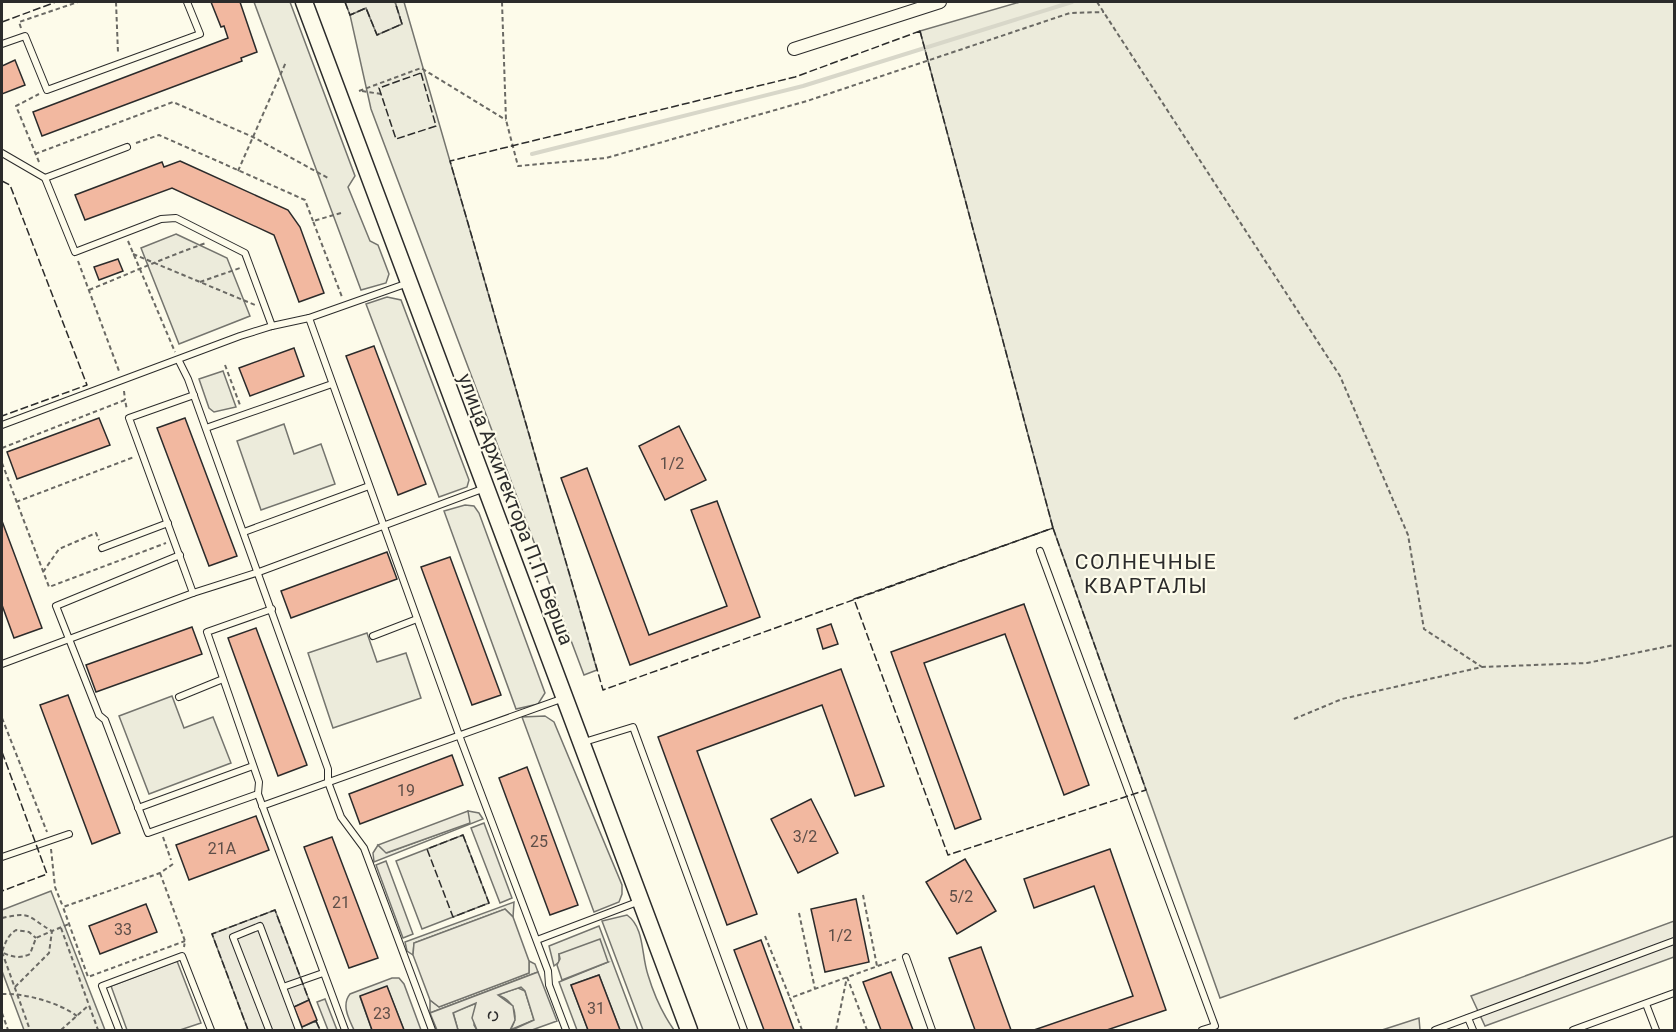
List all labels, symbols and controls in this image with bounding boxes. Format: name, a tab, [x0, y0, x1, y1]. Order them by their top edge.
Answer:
street label: улица Архитектора П.П. Берша	[453, 370, 579, 648]
house number: 1/2	[660, 454, 684, 473]
district label: СОЛНЕЧНЫЕ КВАРТАЛЫ	[1075, 550, 1217, 598]
house number: 19	[397, 781, 415, 800]
house number: 3/2	[793, 827, 817, 846]
house number: 25	[530, 832, 548, 851]
house number: 21А	[208, 839, 237, 858]
house number: 5/2	[949, 887, 973, 906]
house number: 21	[332, 893, 350, 912]
house number: 33	[114, 920, 132, 939]
house number: 1/2	[828, 926, 852, 945]
house number: 31	[587, 999, 605, 1018]
house number: 23	[373, 1004, 391, 1023]

